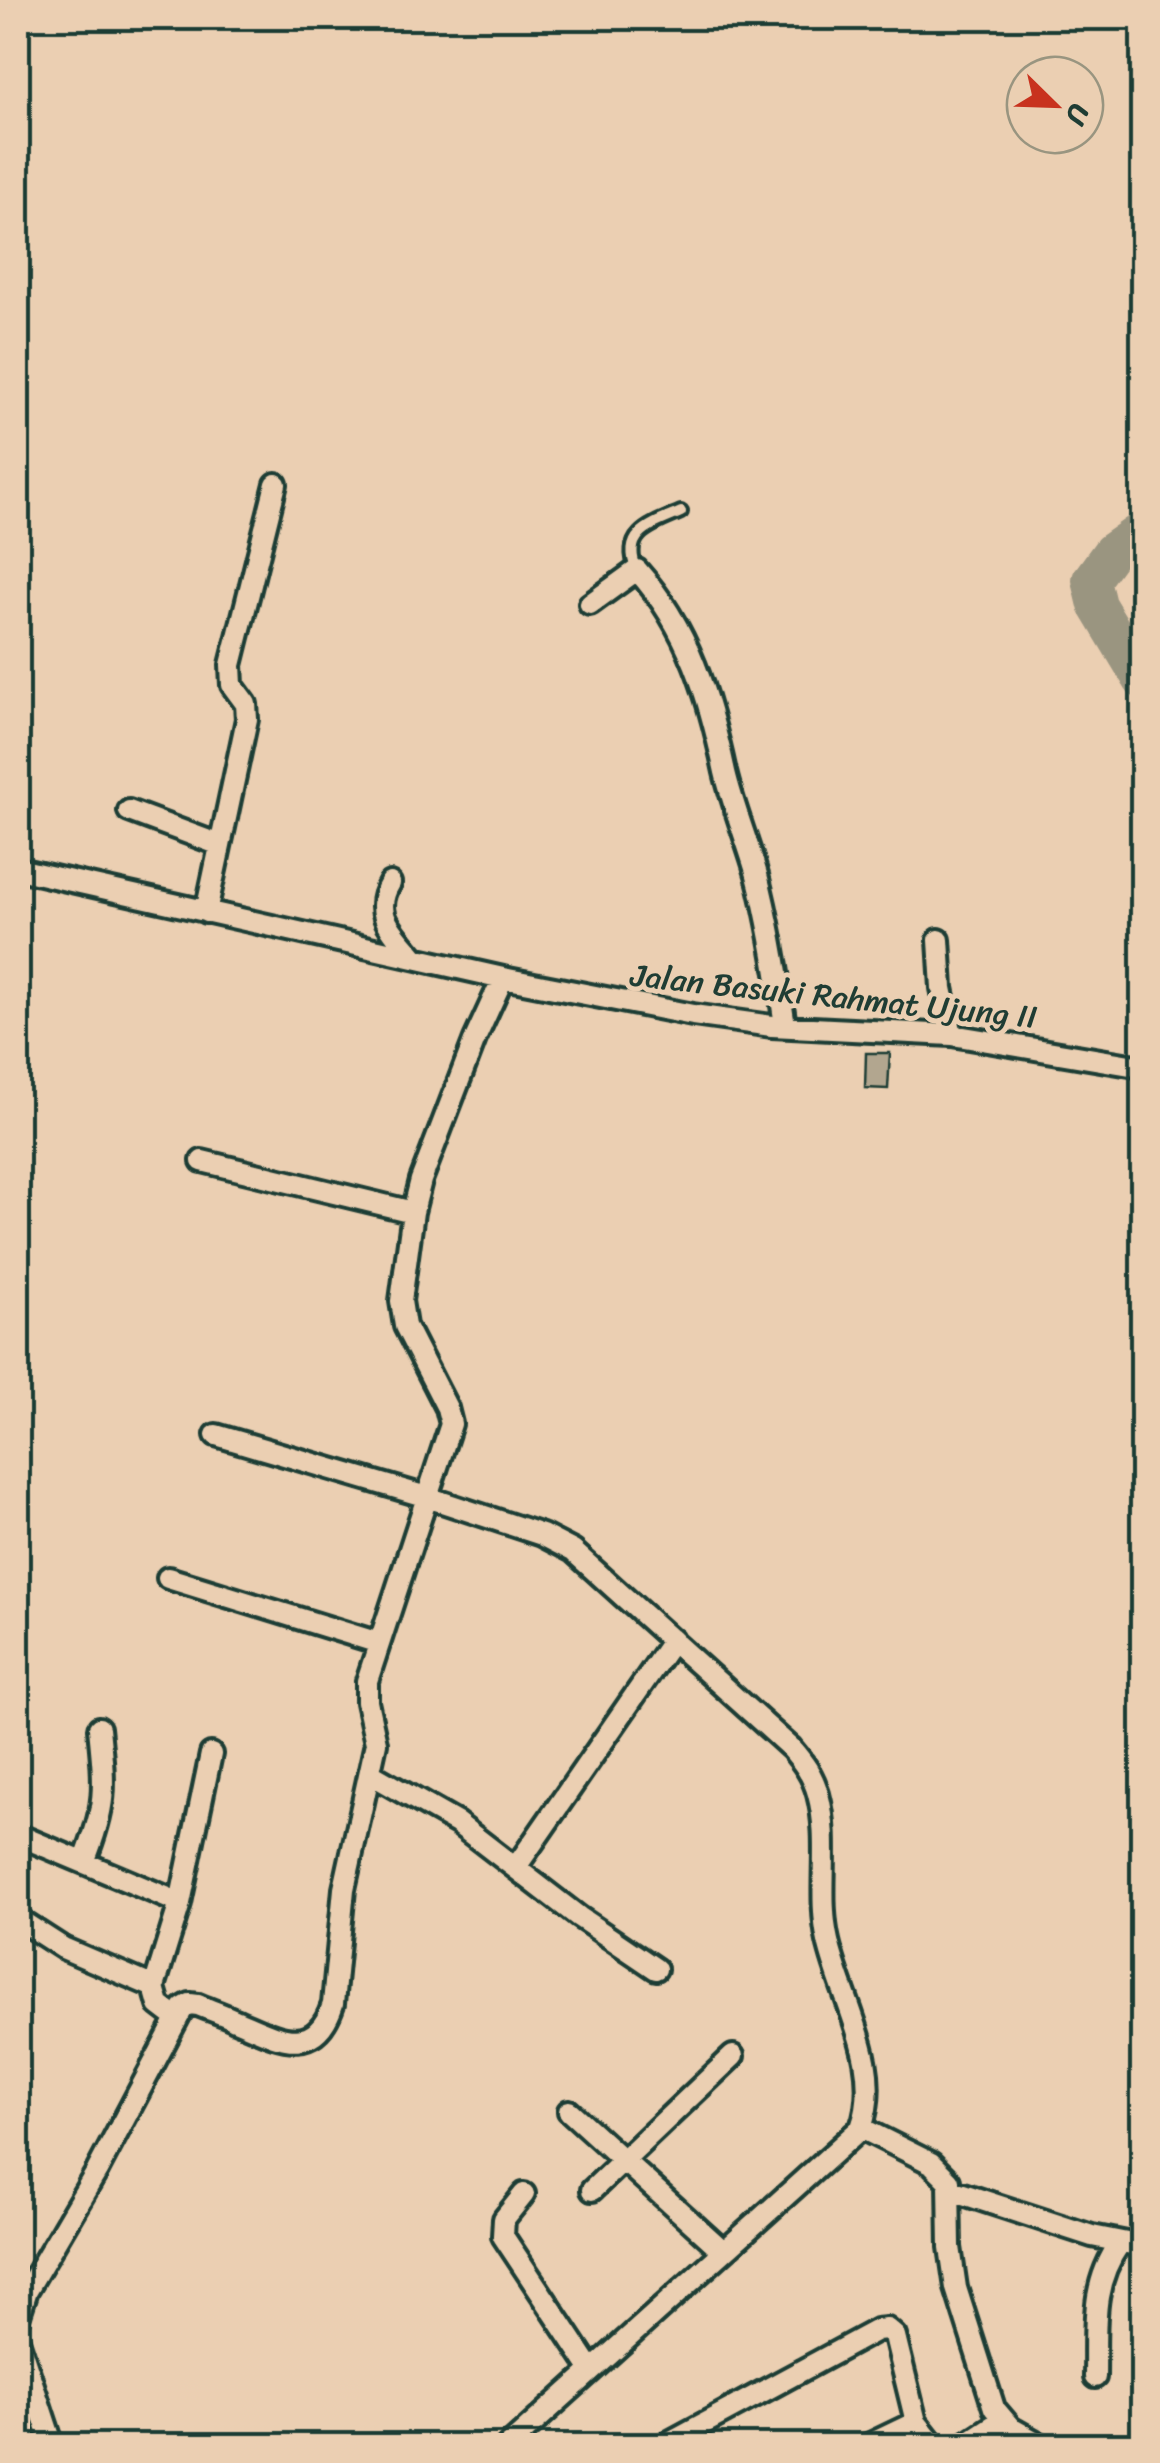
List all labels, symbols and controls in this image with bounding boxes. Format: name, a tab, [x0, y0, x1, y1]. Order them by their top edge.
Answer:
north arrow	[1005, 55, 1105, 155]
text: U	[1051, 96, 1104, 134]
street label: Jalan Basuki Rahmat Ujung II	[627, 947, 1040, 1046]

